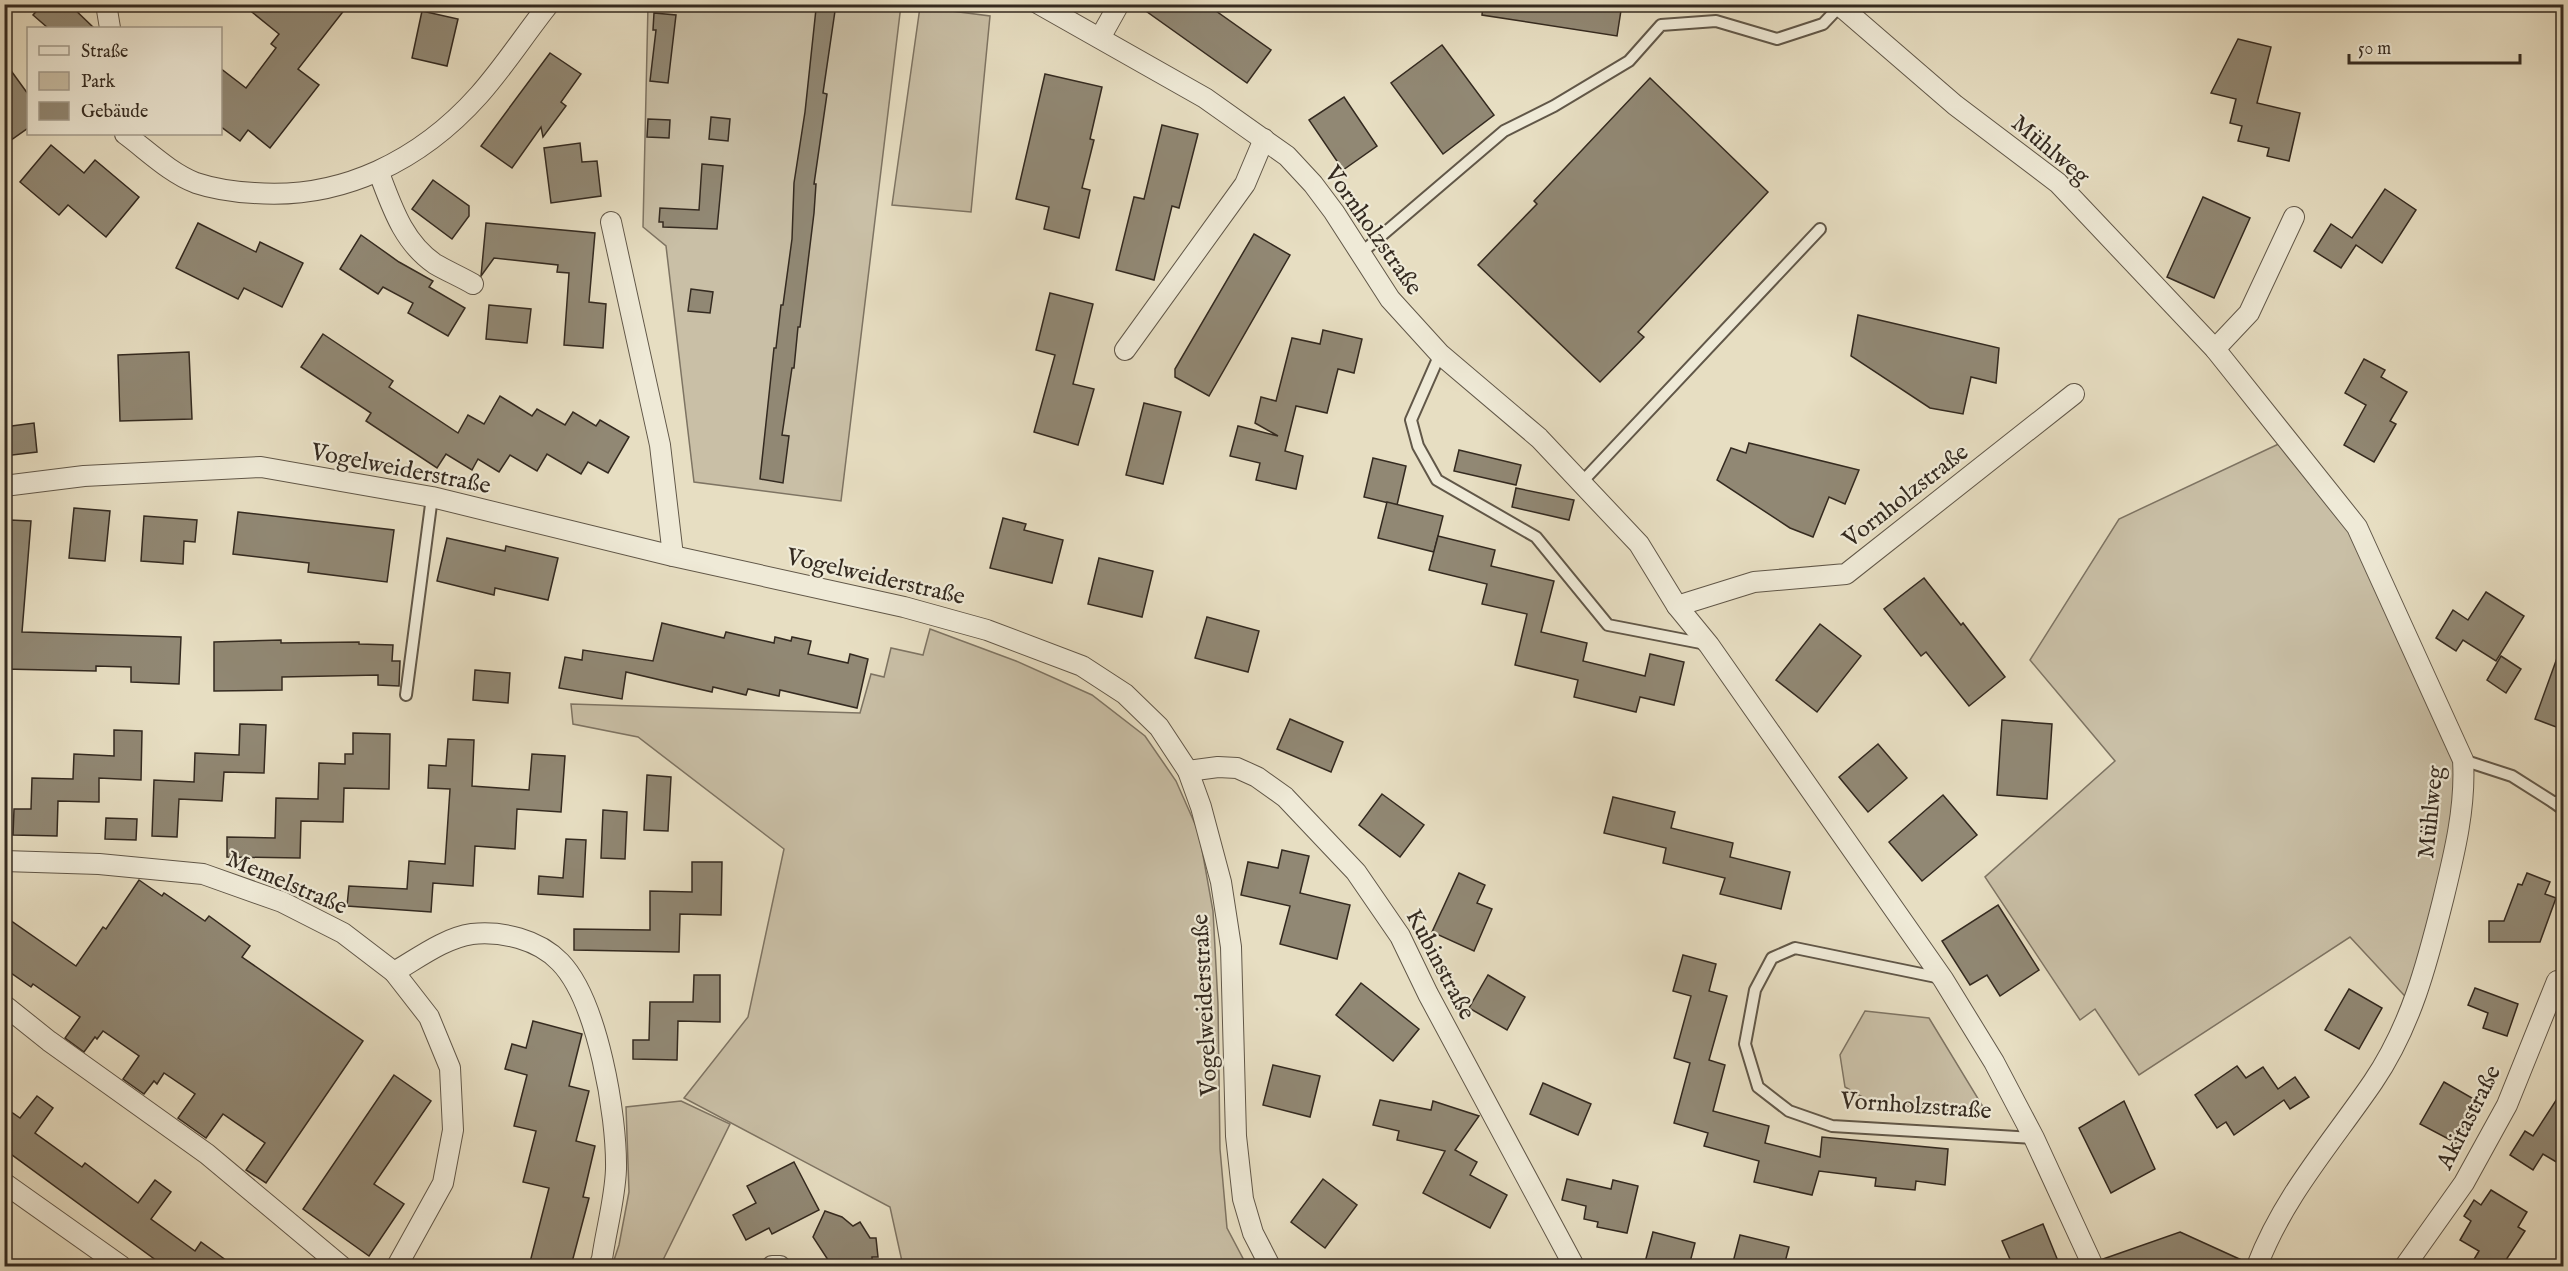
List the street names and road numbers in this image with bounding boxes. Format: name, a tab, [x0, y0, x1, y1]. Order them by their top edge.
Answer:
street label: Mühlweg	[2004, 108, 2096, 193]
street label: Vornholzstraße	[1316, 159, 1429, 302]
street label: Vogelweiderstraße	[307, 437, 493, 502]
street label: Vornholzstraße	[1836, 437, 1975, 556]
street label: Vogelweiderstraße	[782, 542, 968, 613]
street label: Mühlweg	[2411, 763, 2452, 860]
street label: Memelstraße	[221, 844, 352, 923]
street label: Kubinstraße	[1398, 904, 1482, 1025]
street label: Vogelweiderstraße	[1185, 913, 1226, 1098]
street label: Akitastraße	[2429, 1060, 2509, 1176]
street label: Vornholzstraße	[1838, 1086, 1992, 1127]

